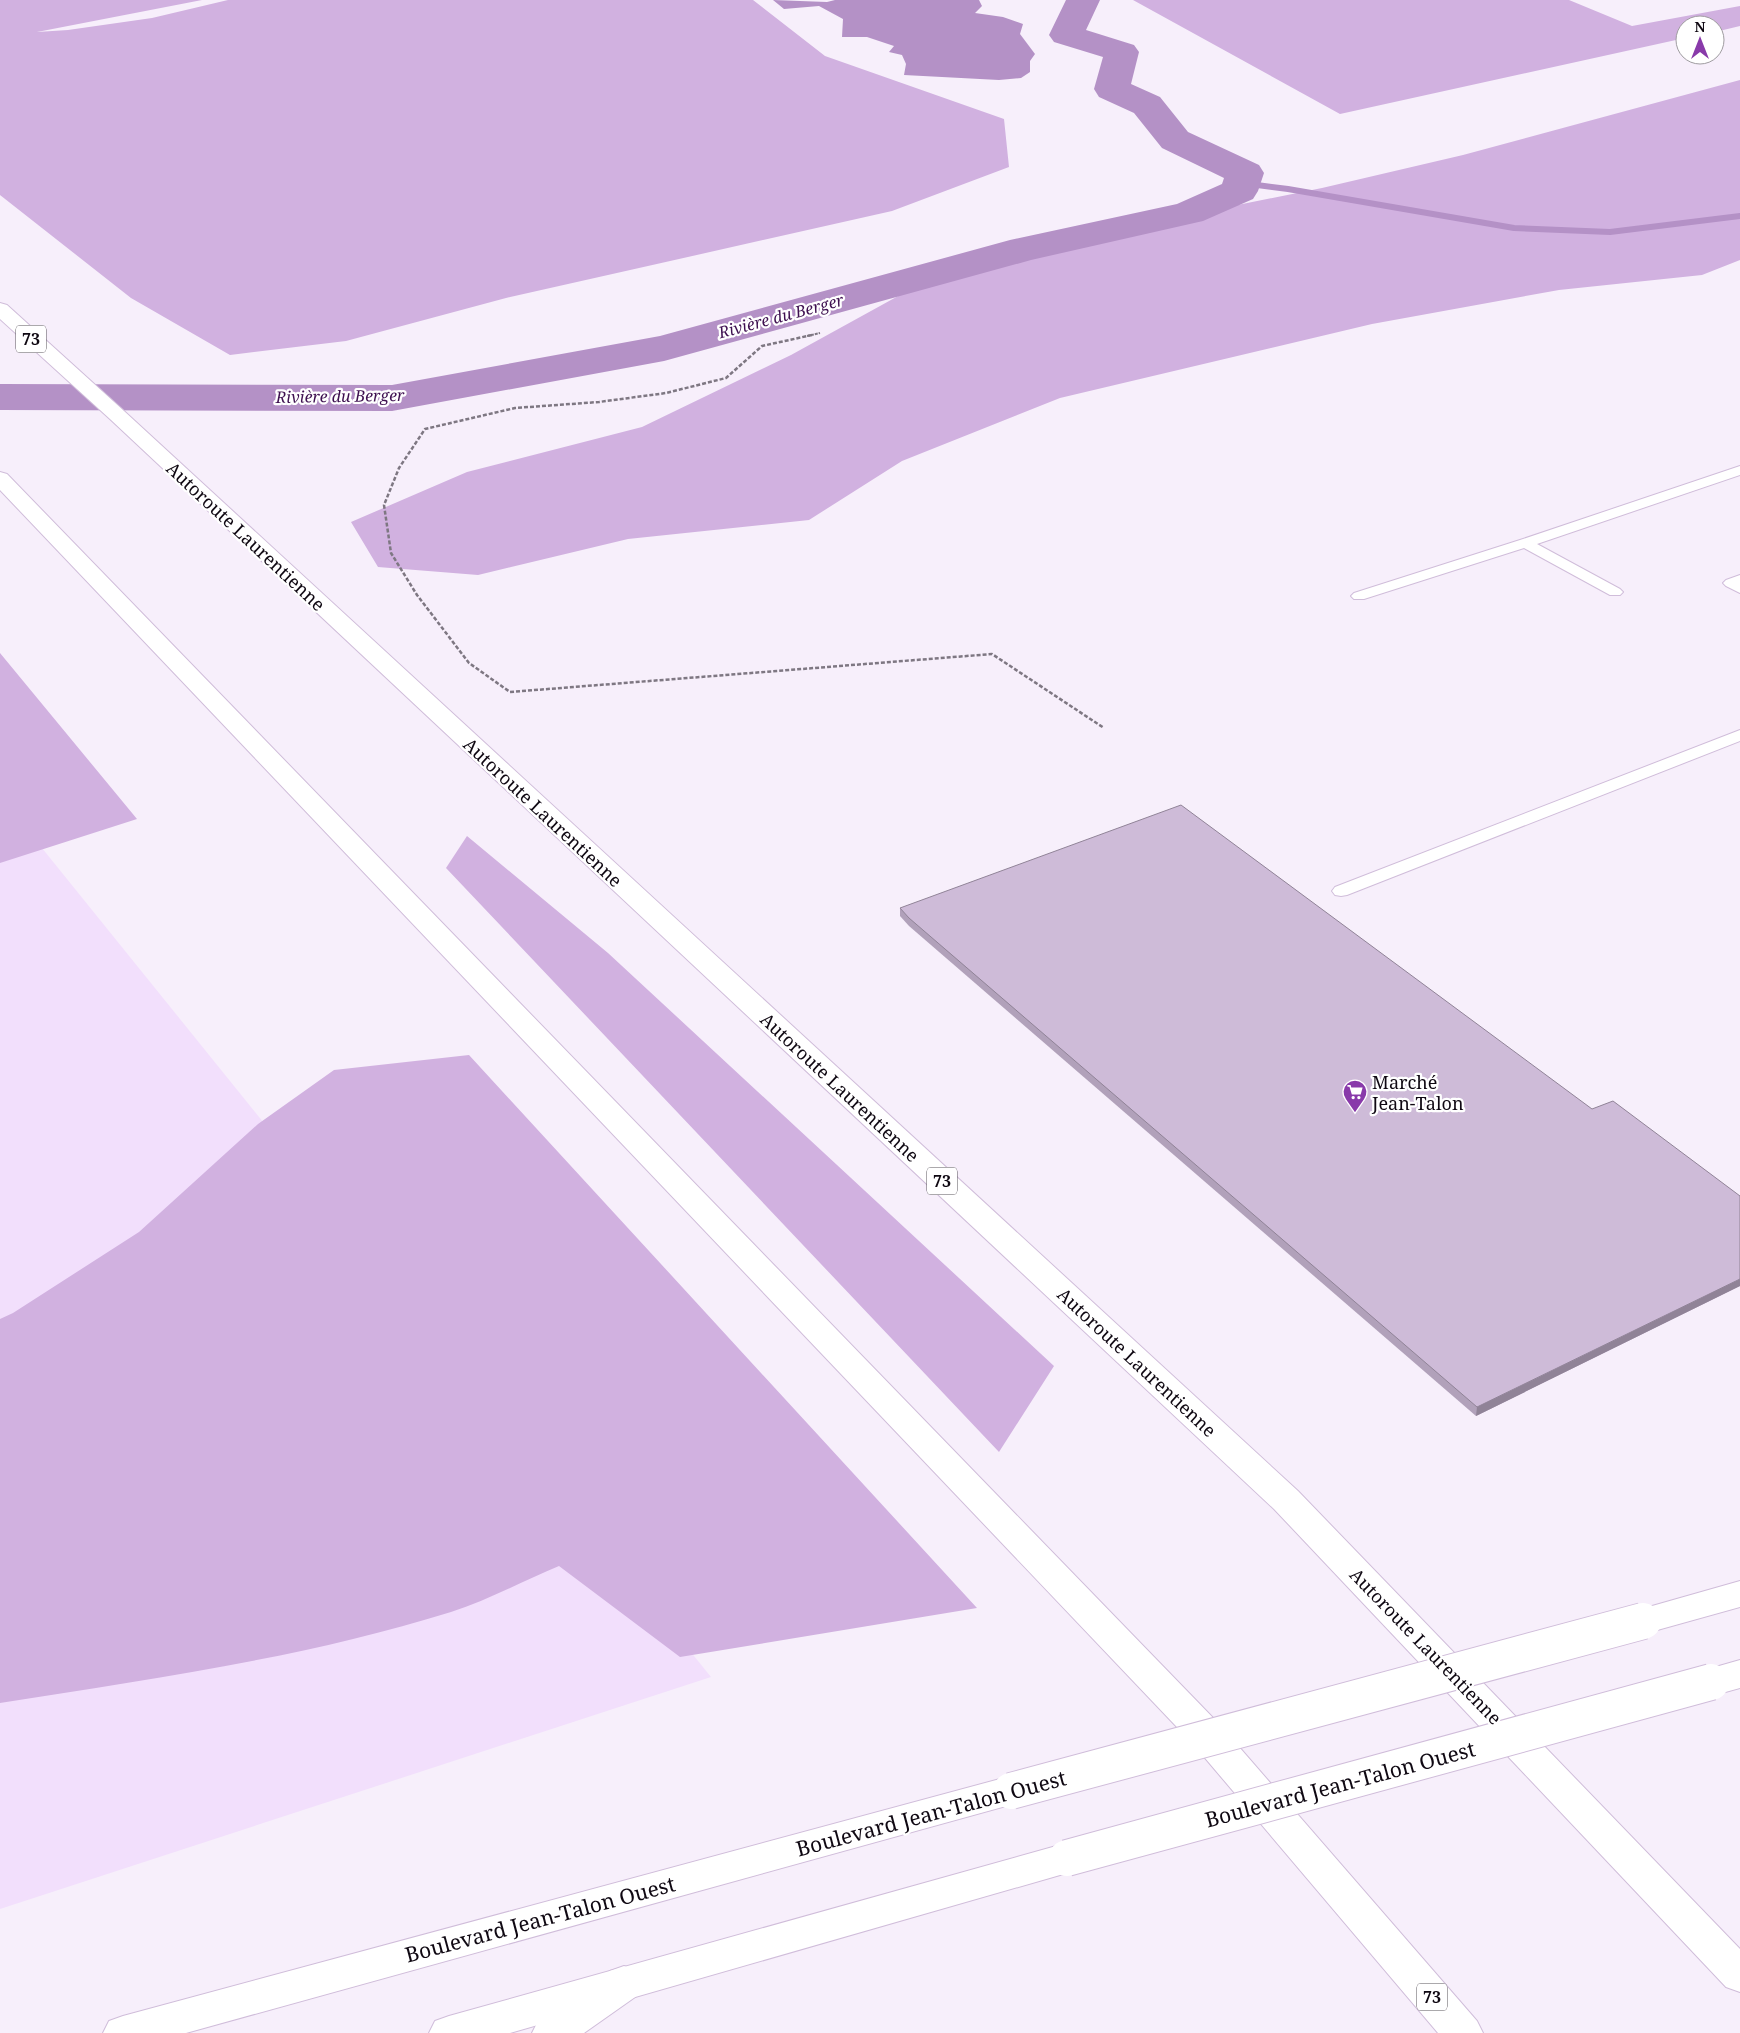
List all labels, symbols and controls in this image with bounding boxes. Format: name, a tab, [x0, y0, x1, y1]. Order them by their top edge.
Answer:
north arrow	[1675, 15, 1725, 65]
text: N	[1694, 17, 1706, 36]
water label: Rivière du Berger	[715, 289, 847, 344]
road number: 73	[16, 326, 46, 352]
water label: Rivière du Berger	[274, 384, 405, 408]
street label: Autoroute Laurentienne	[162, 456, 330, 616]
street label: Autoroute Laurentienne	[459, 732, 627, 892]
street label: Autoroute Laurentienne	[756, 1007, 924, 1167]
place label: Marché Jean-Talon	[1371, 1070, 1464, 1115]
supermarket icon: Marché Jean-Talon	[1342, 1079, 1368, 1113]
road number: 73	[927, 1168, 957, 1194]
street label: Autoroute Laurentienne	[1053, 1282, 1221, 1442]
street label: Autoroute Laurentienne	[1345, 1563, 1507, 1729]
street label: Boulevard Jean-Talon Ouest	[1202, 1734, 1478, 1834]
street label: Boulevard Jean-Talon Ouest	[793, 1763, 1069, 1863]
street label: Boulevard Jean-Talon Ouest	[402, 1869, 678, 1969]
road number: 73	[1417, 1984, 1447, 2010]

